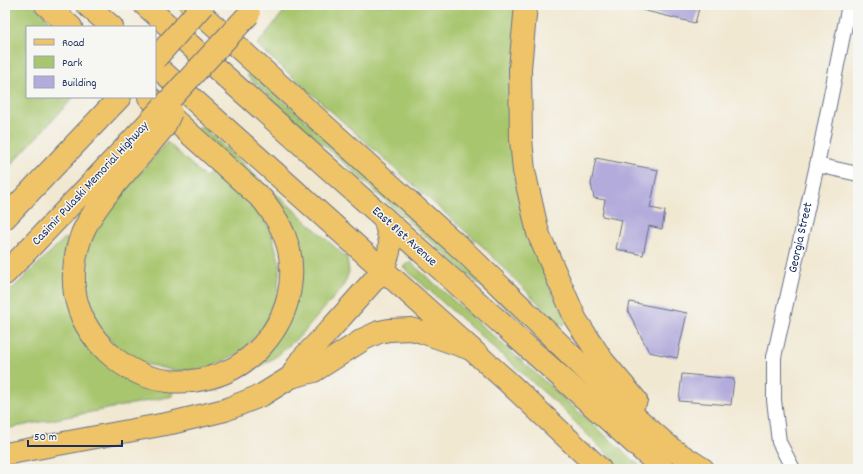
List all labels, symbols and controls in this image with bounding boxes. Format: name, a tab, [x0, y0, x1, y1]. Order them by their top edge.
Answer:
legend	[26, 26, 156, 98]
text: Road	[62, 35, 84, 52]
text: Park	[62, 55, 83, 72]
text: Building	[62, 75, 97, 92]
street label: Casimir Pulaski Memorial Highway	[28, 117, 154, 251]
street label: Georgia Street	[784, 200, 818, 275]
street label: East 81st Avenue	[367, 202, 441, 272]
scale bar	[28, 422, 122, 448]
text: 50 m	[34, 429, 57, 446]

